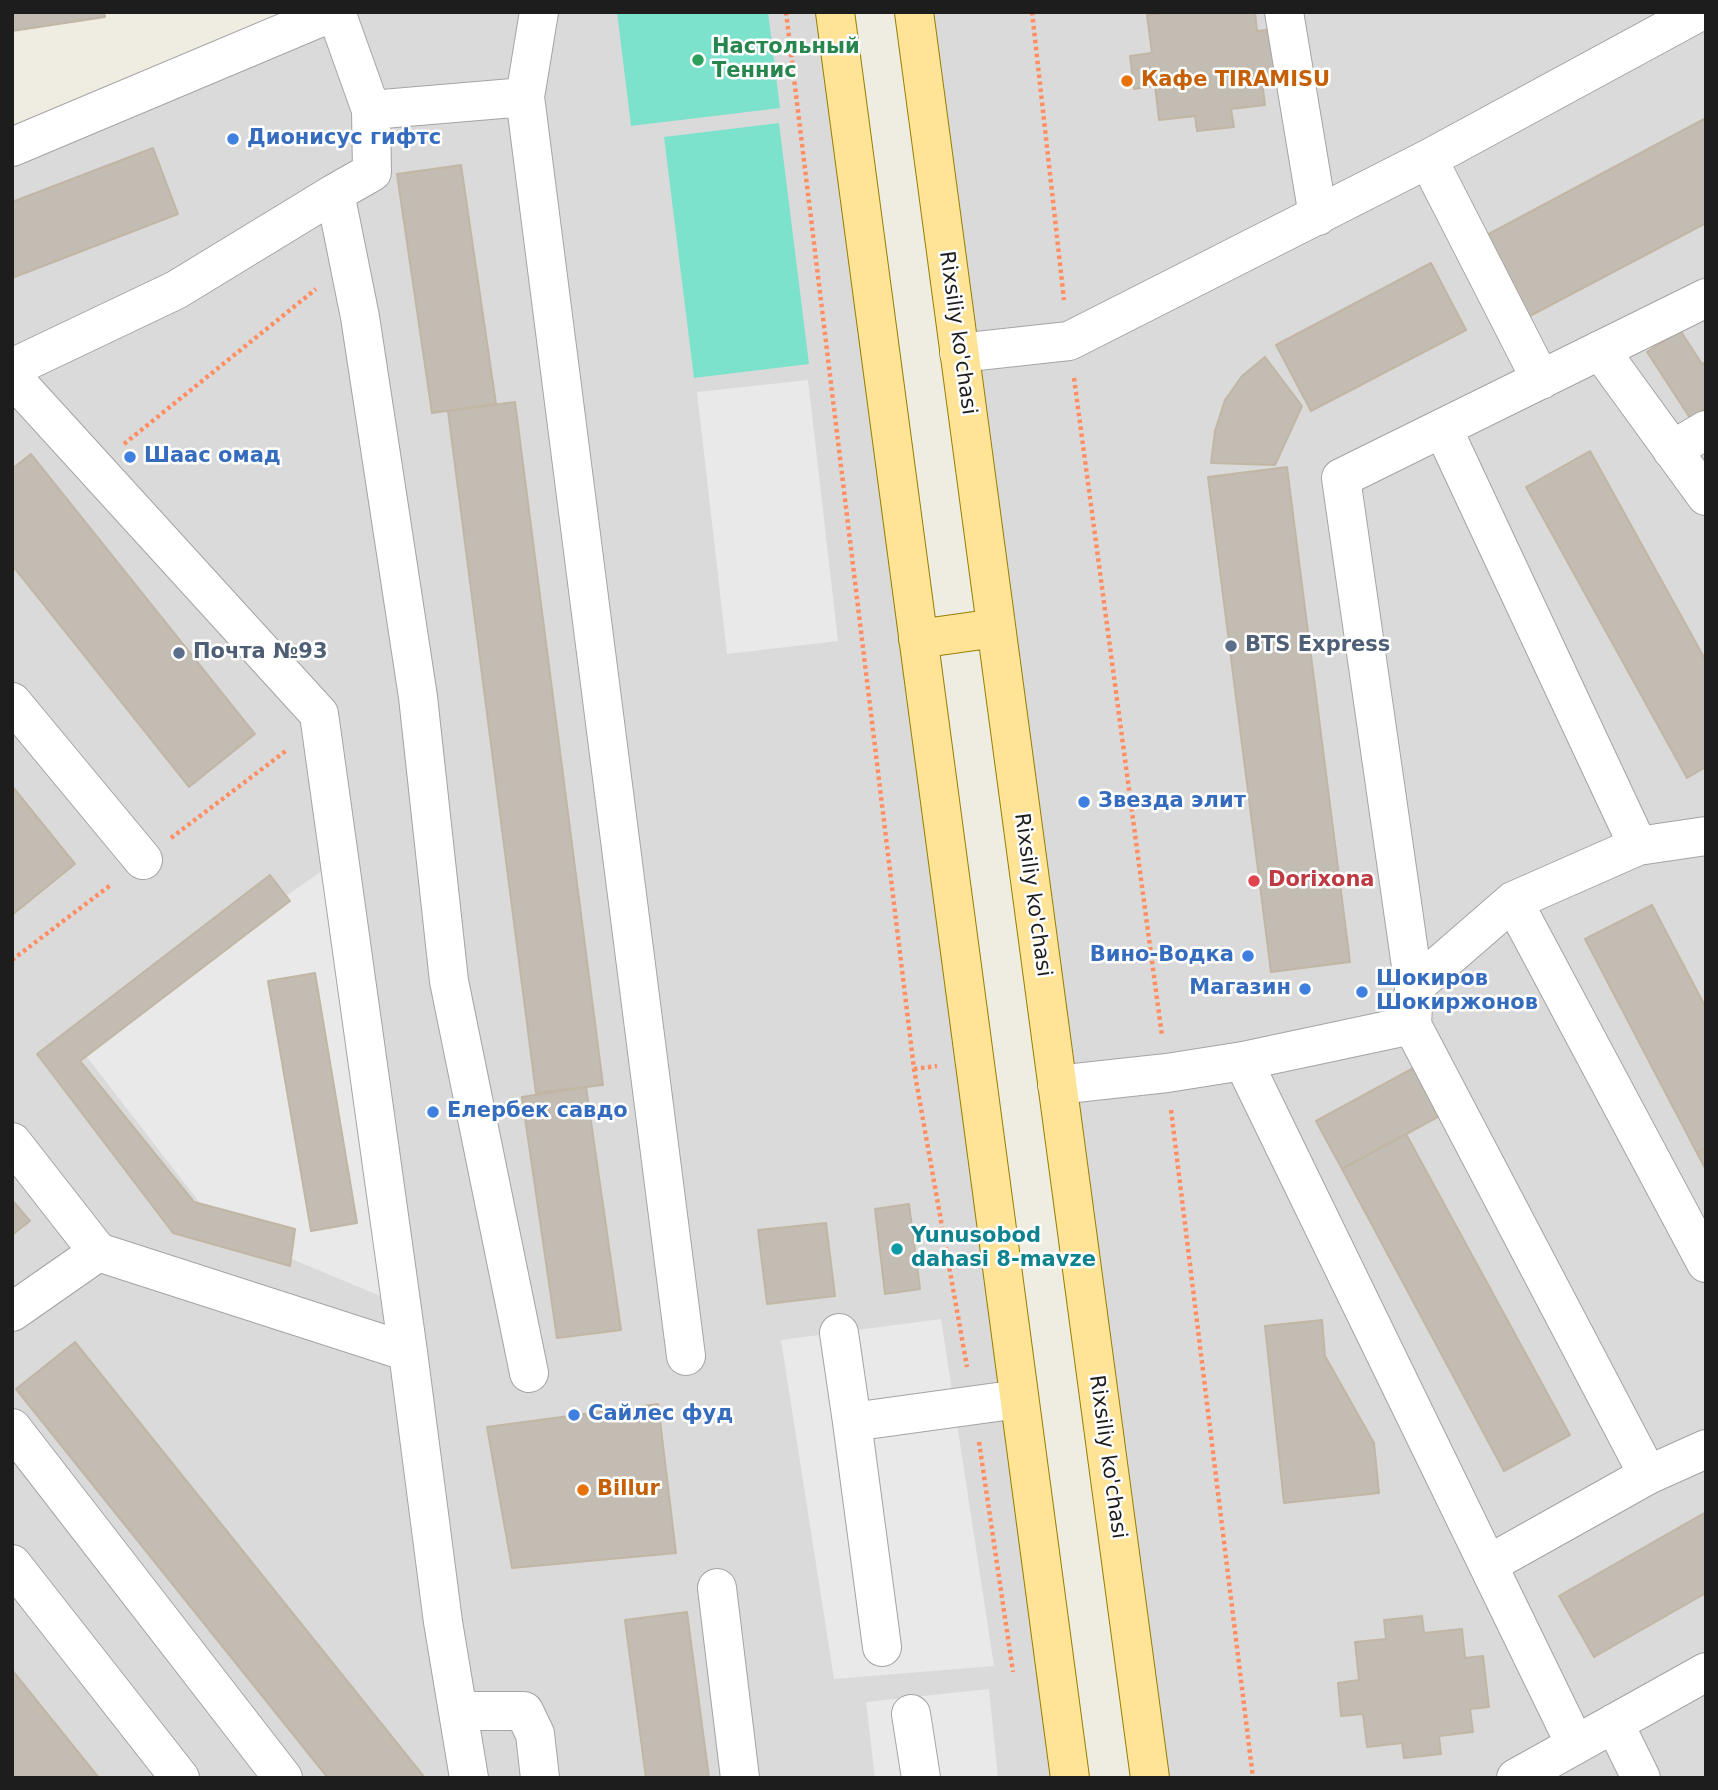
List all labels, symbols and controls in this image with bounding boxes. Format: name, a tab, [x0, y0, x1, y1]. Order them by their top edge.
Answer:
place label: Настольный Теннис	[712, 35, 860, 85]
marker: Настольный Теннис	[690, 52, 706, 68]
place label: Кафе TIRAMISU	[1141, 68, 1330, 94]
marker: Кафе TIRAMISU	[1119, 73, 1135, 89]
place label: Дионисус гифтс	[247, 126, 441, 152]
marker: Дионисус гифтс	[225, 131, 241, 147]
street label: Rixsiliy ko'chasi	[933, 250, 981, 416]
place label: Шаас омад	[144, 444, 281, 470]
marker: Шаас омад	[122, 449, 138, 465]
place label: BTS Express	[1245, 633, 1390, 659]
marker: BTS Express	[1223, 638, 1239, 654]
place label: Почта №93	[193, 640, 328, 666]
marker: Почта №93	[171, 645, 187, 661]
place label: Звезда элит	[1098, 789, 1246, 815]
marker: Звезда элит	[1076, 794, 1092, 810]
street label: Rixsiliy ko'chasi	[1008, 812, 1056, 978]
place label: Dorixona	[1268, 868, 1375, 894]
marker: Dorixona	[1246, 873, 1262, 889]
place label: Вино-Водка	[1090, 943, 1234, 969]
marker: Вино-Водка	[1240, 948, 1256, 964]
place label: Шокиров Шокиржонов	[1376, 967, 1538, 1017]
place label: Магазин	[1189, 976, 1291, 1002]
marker: Магазин	[1297, 981, 1313, 997]
marker: Шокиров Шокиржонов	[1354, 984, 1370, 1000]
place label: Елербек савдо	[447, 1099, 628, 1125]
marker: Елербек савдо	[425, 1104, 441, 1120]
place label: Yunusobod dahasi 8-mavze	[911, 1224, 1096, 1274]
marker: Yunusobod dahasi 8-mavze	[889, 1241, 905, 1257]
street label: Rixsiliy ko'chasi	[1083, 1374, 1131, 1540]
place label: Сайлес фуд	[588, 1402, 733, 1428]
marker: Сайлес фуд	[566, 1407, 582, 1423]
place label: Billur	[597, 1477, 660, 1503]
marker: Billur	[575, 1482, 591, 1498]

